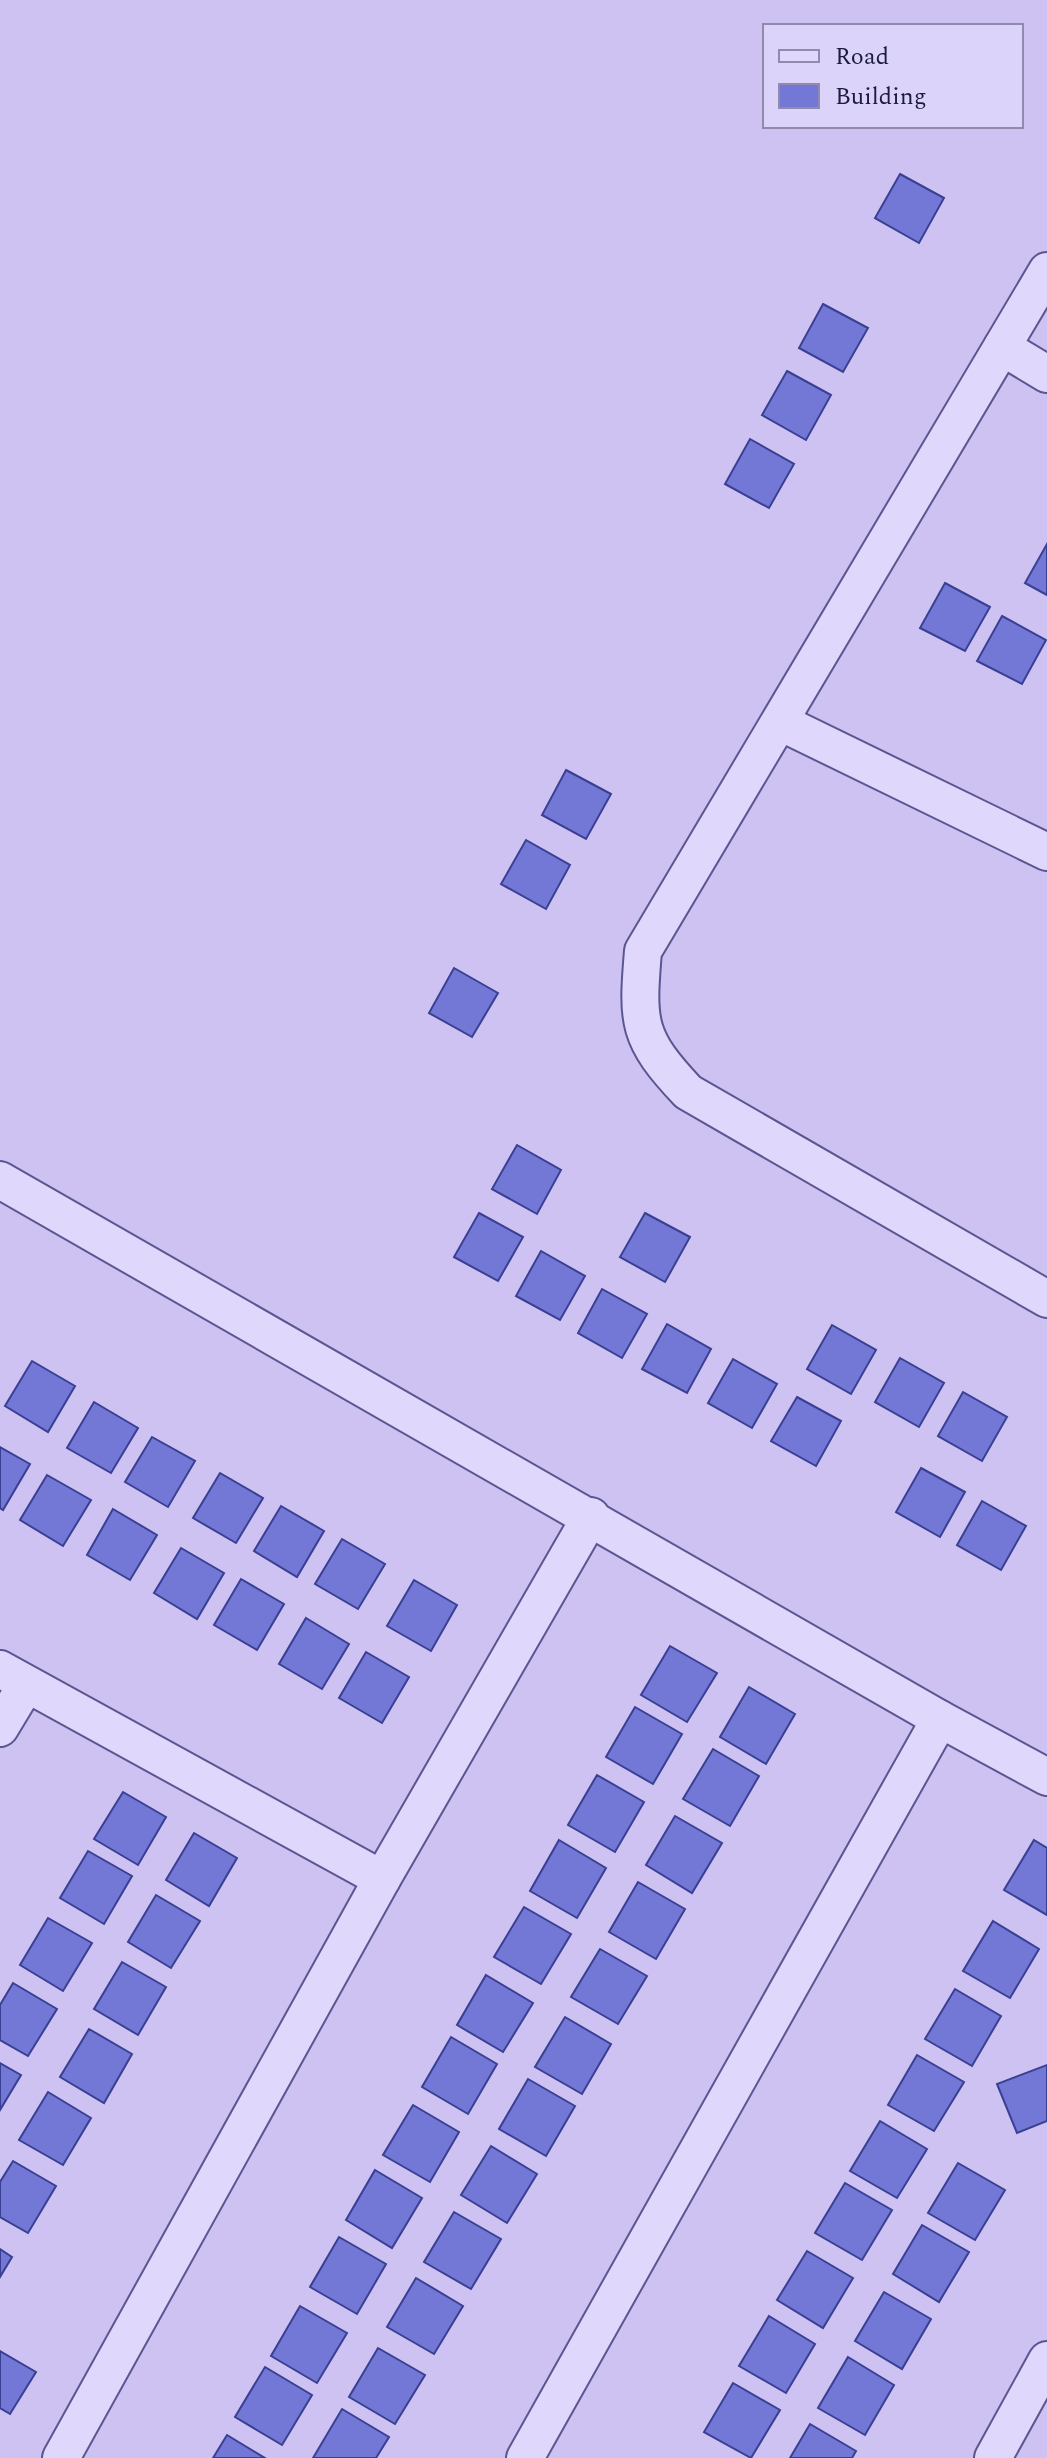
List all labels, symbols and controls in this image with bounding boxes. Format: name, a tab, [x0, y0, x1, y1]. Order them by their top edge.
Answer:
legend	[763, 24, 1023, 128]
text: Road	[835, 39, 889, 75]
text: Building	[835, 79, 927, 115]

